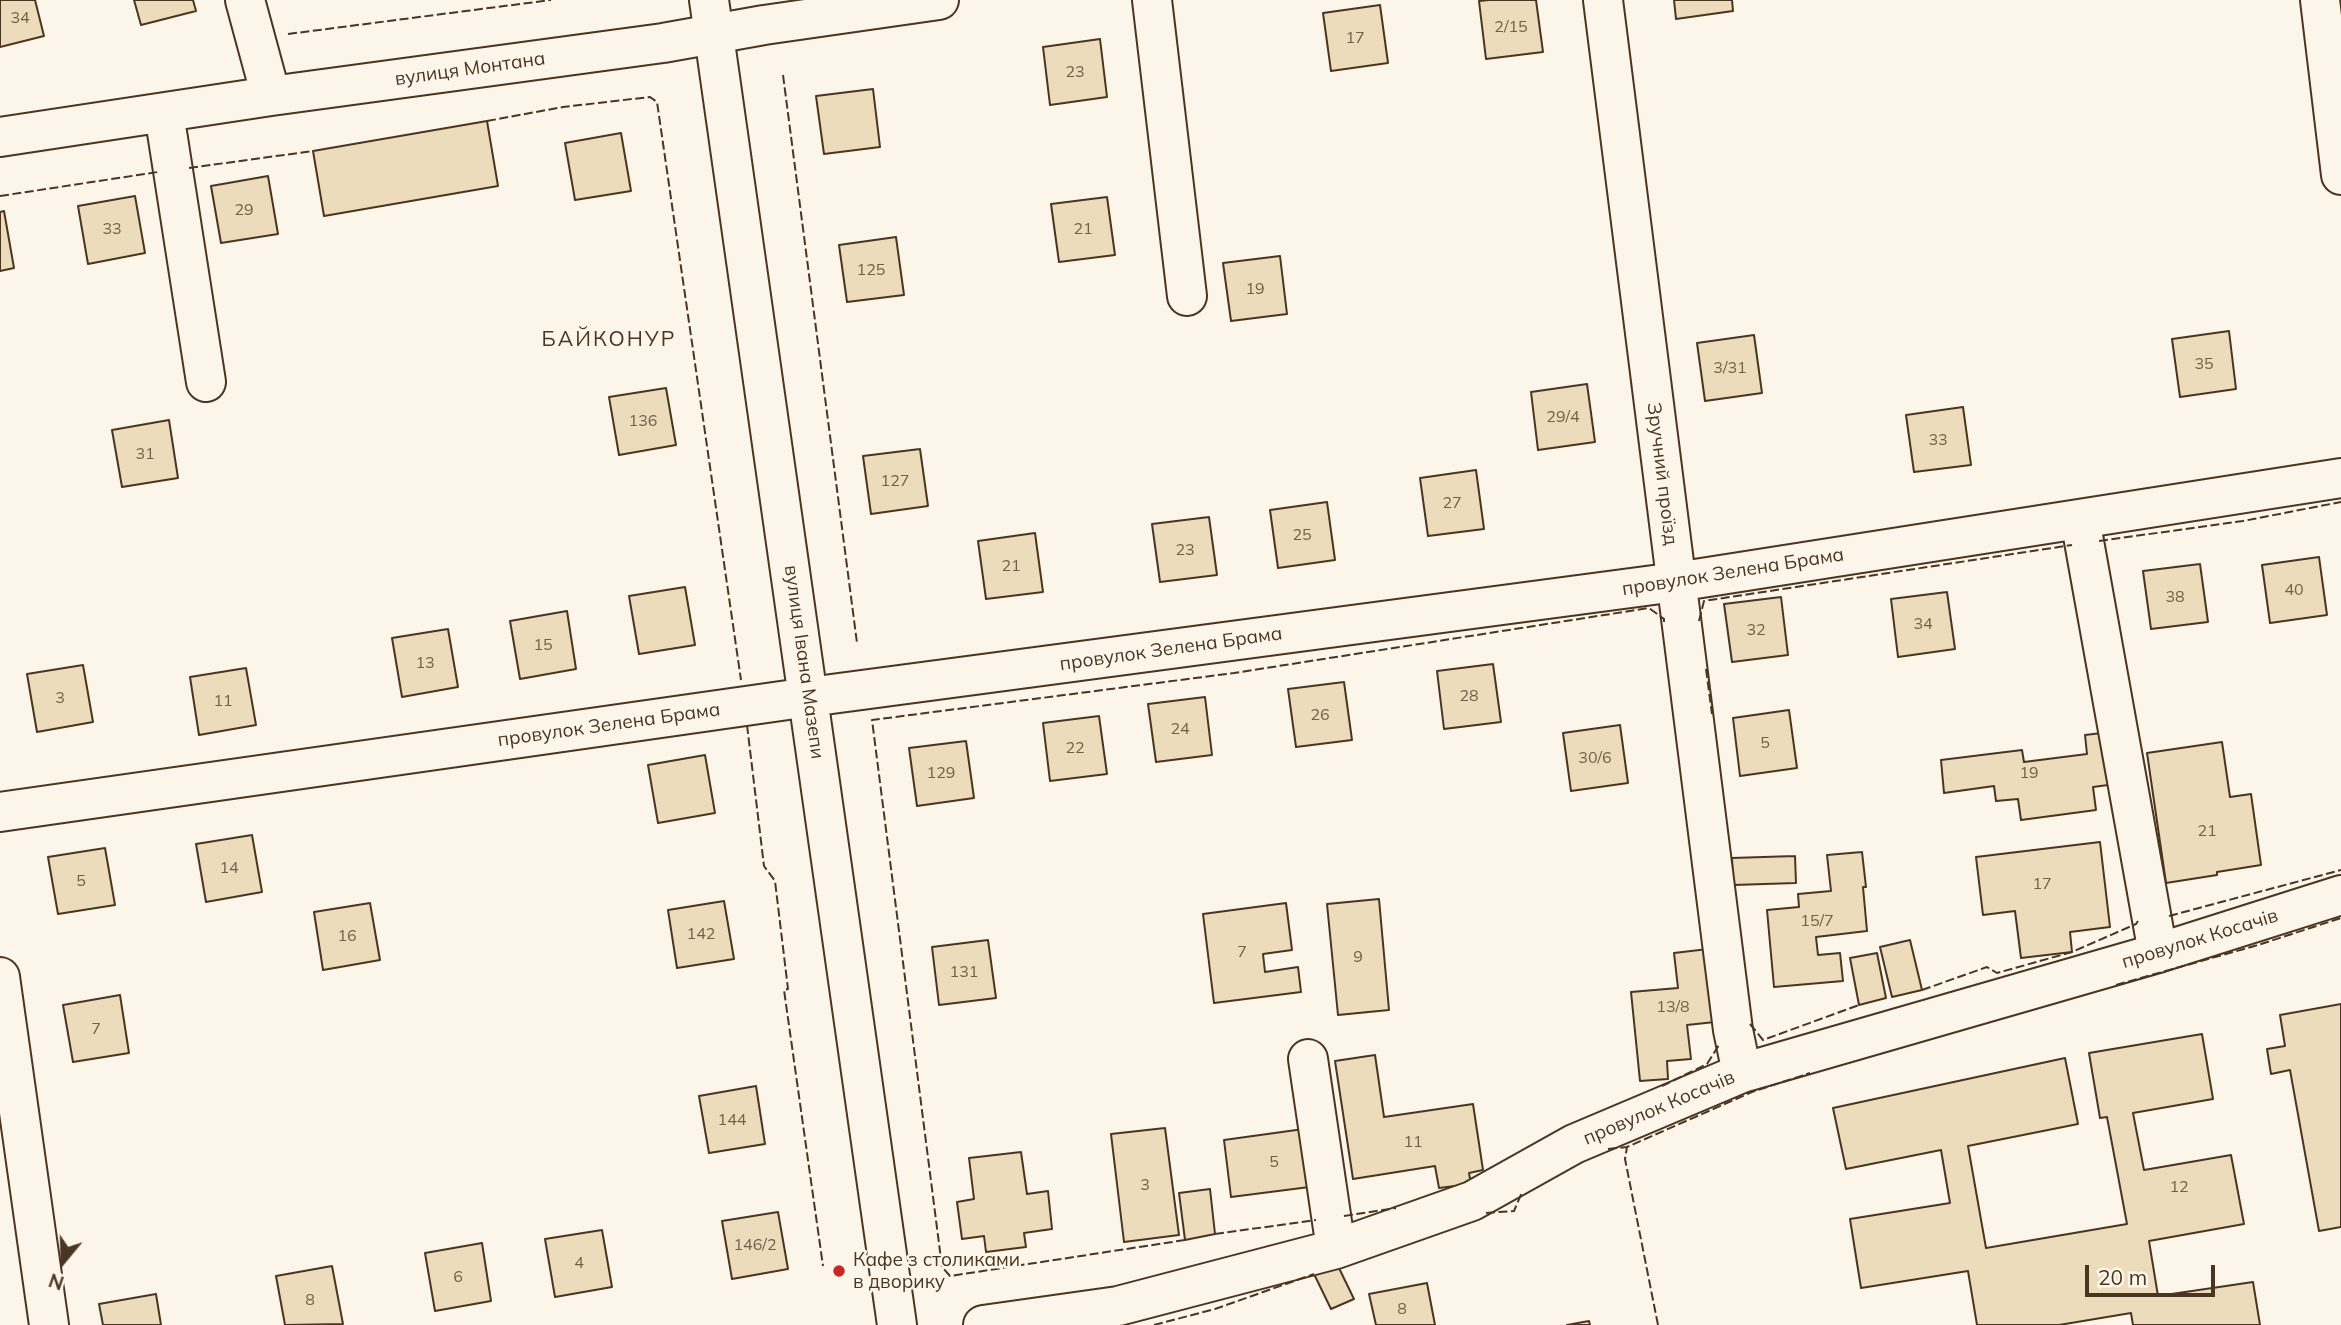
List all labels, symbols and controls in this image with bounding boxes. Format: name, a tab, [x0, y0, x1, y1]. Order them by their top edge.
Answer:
house number: 34	[10, 8, 30, 28]
house number: 2/15	[1494, 17, 1528, 37]
house number: 17	[1345, 28, 1365, 48]
street label: вулиця Монтана	[393, 47, 547, 91]
house number: 23	[1065, 62, 1085, 82]
house number: 29	[234, 200, 254, 220]
house number: 33	[102, 219, 122, 239]
house number: 21	[1073, 219, 1093, 239]
house number: 125	[857, 260, 885, 280]
house number: 19	[1245, 279, 1265, 299]
district label: БАЙКОНУР	[543, 327, 675, 353]
house number: 35	[2194, 354, 2214, 374]
house number: 3/31	[1713, 358, 1747, 378]
street label: Зручний проїзд	[1642, 401, 1682, 547]
house number: 29/4	[1546, 407, 1580, 427]
house number: 136	[629, 411, 657, 431]
house number: 33	[1928, 430, 1948, 450]
house number: 31	[135, 444, 155, 464]
house number: 127	[881, 471, 909, 491]
house number: 27	[1442, 493, 1462, 513]
house number: 25	[1292, 525, 1312, 545]
house number: 23	[1175, 540, 1195, 560]
street label: провулок Зелена Брама	[1620, 543, 1846, 601]
house number: 21	[1001, 556, 1021, 576]
street label: вулиця Івана Мазепи	[779, 564, 829, 760]
house number: 40	[2284, 580, 2304, 600]
house number: 38	[2165, 587, 2185, 607]
house number: 34	[1913, 614, 1933, 634]
house number: 32	[1746, 620, 1766, 640]
street label: провулок Зелена Брама	[1058, 622, 1284, 676]
house number: 15	[533, 635, 553, 655]
house number: 13	[415, 653, 435, 673]
house number: 28	[1459, 686, 1479, 706]
house number: 3	[55, 688, 65, 708]
house number: 11	[213, 691, 233, 711]
street label: провулок Зелена Брама	[496, 698, 722, 752]
house number: 26	[1310, 705, 1330, 725]
house number: 24	[1170, 719, 1190, 739]
house number: 5	[1760, 733, 1770, 753]
house number: 22	[1065, 738, 1085, 758]
house number: 30/6	[1578, 748, 1612, 768]
house number: 129	[927, 763, 955, 783]
house number: 19	[2019, 763, 2039, 783]
house number: 21	[2197, 821, 2217, 841]
house number: 14	[219, 858, 239, 878]
house number: 5	[76, 871, 86, 891]
house number: 17	[2032, 874, 2052, 894]
street label: провулок Косачів	[2119, 904, 2281, 974]
house number: 15/7	[1800, 911, 1834, 931]
house number: 142	[687, 924, 715, 944]
house number: 16	[337, 926, 357, 946]
house number: 7	[1237, 942, 1247, 962]
house number: 9	[1353, 947, 1363, 967]
house number: 131	[950, 962, 978, 982]
house number: 13/8	[1656, 997, 1690, 1017]
house number: 7	[91, 1019, 101, 1039]
street label: провулок Косачів	[1580, 1066, 1738, 1150]
house number: 144	[718, 1110, 746, 1130]
house number: 11	[1403, 1132, 1423, 1152]
house number: 5	[1269, 1152, 1279, 1172]
house number: 3	[1140, 1175, 1150, 1195]
house number: 12	[2169, 1177, 2189, 1197]
north arrow	[28, 1227, 98, 1297]
house number: 146/2	[734, 1235, 776, 1255]
place label: Кафе з столиками в дворику	[853, 1249, 1020, 1293]
scale bar	[2089, 1252, 2218, 1296]
house number: 4	[574, 1253, 584, 1273]
marker: Кафе з столиками в дворику	[831, 1263, 847, 1279]
text: 20 m	[2098, 1264, 2147, 1290]
house number: 6	[453, 1267, 463, 1287]
text: N	[45, 1268, 67, 1296]
house number: 8	[305, 1290, 315, 1310]
house number: 8	[1397, 1299, 1407, 1319]

